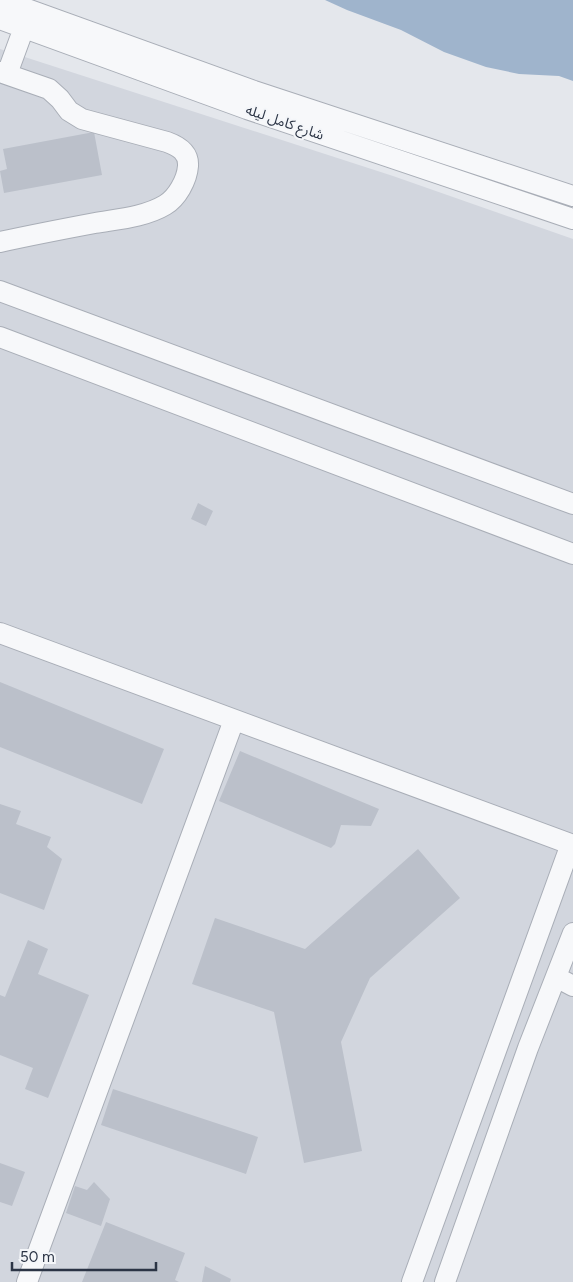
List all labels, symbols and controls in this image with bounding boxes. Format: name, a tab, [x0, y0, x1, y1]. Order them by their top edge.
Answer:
street label: شارع كامل ليله	[243, 101, 326, 146]
scale bar	[12, 1240, 156, 1272]
text: 50 m	[20, 1248, 55, 1266]

